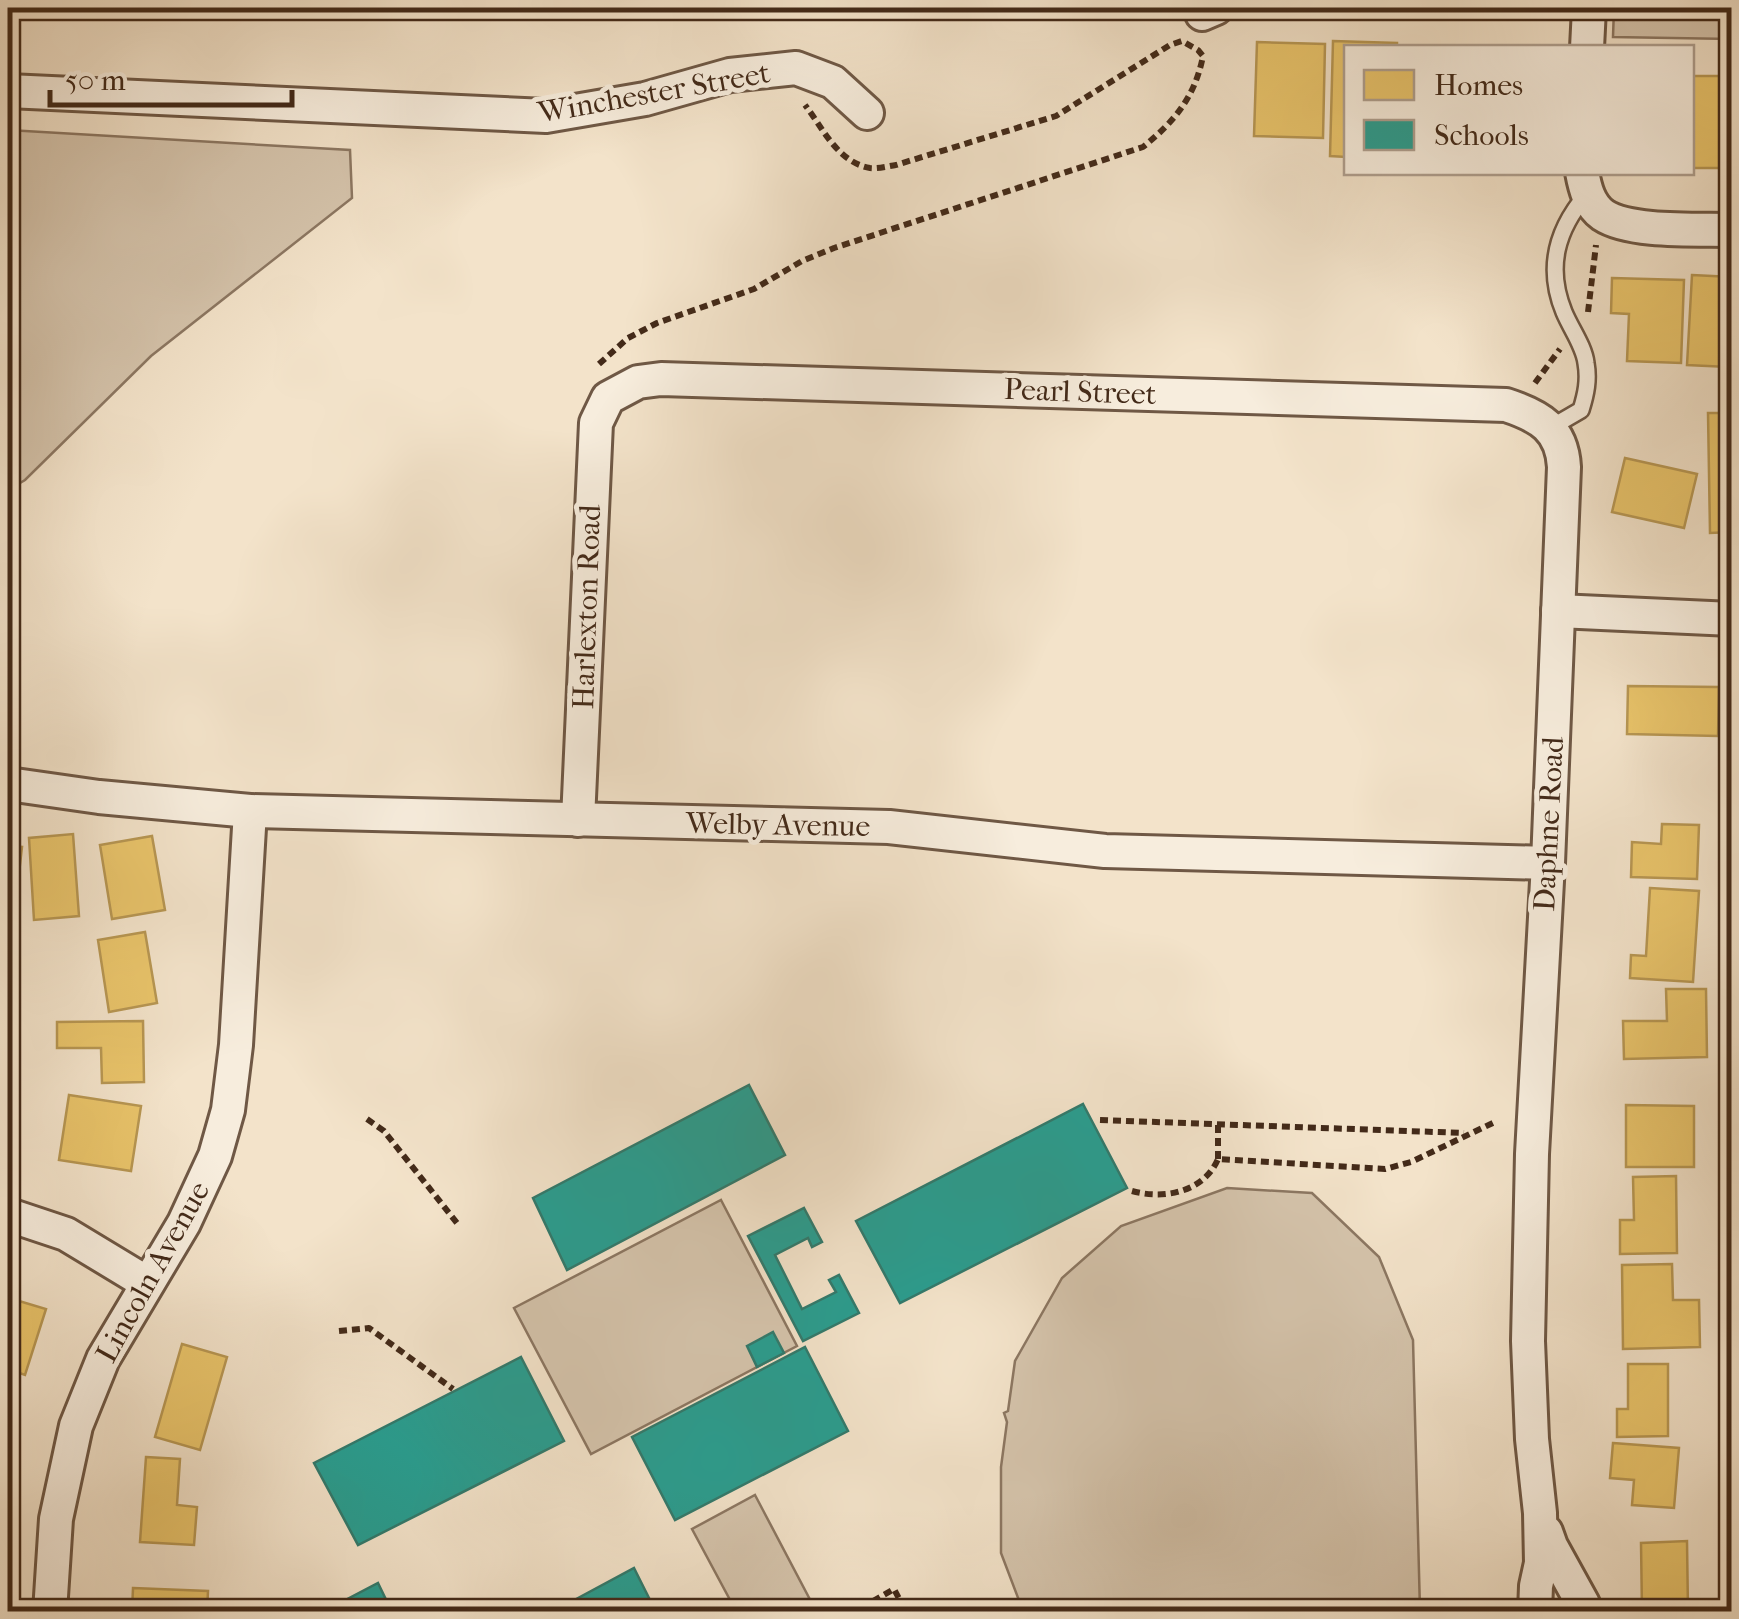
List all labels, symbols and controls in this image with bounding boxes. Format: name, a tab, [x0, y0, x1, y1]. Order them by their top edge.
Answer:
scale bar	[50, 45, 292, 107]
legend	[1344, 45, 1694, 175]
street label: Winchester Street	[534, 55, 773, 131]
text: 50 m	[65, 63, 126, 98]
text: Homes	[1434, 68, 1523, 103]
text: Schools	[1434, 118, 1529, 153]
street label: Pearl Street	[1003, 372, 1157, 412]
street label: Harlexton Road	[566, 503, 608, 710]
street label: Daphne Road	[1527, 735, 1571, 912]
street label: Welby Avenue	[685, 806, 871, 844]
street label: Lincoln Avenue	[89, 1175, 217, 1369]

